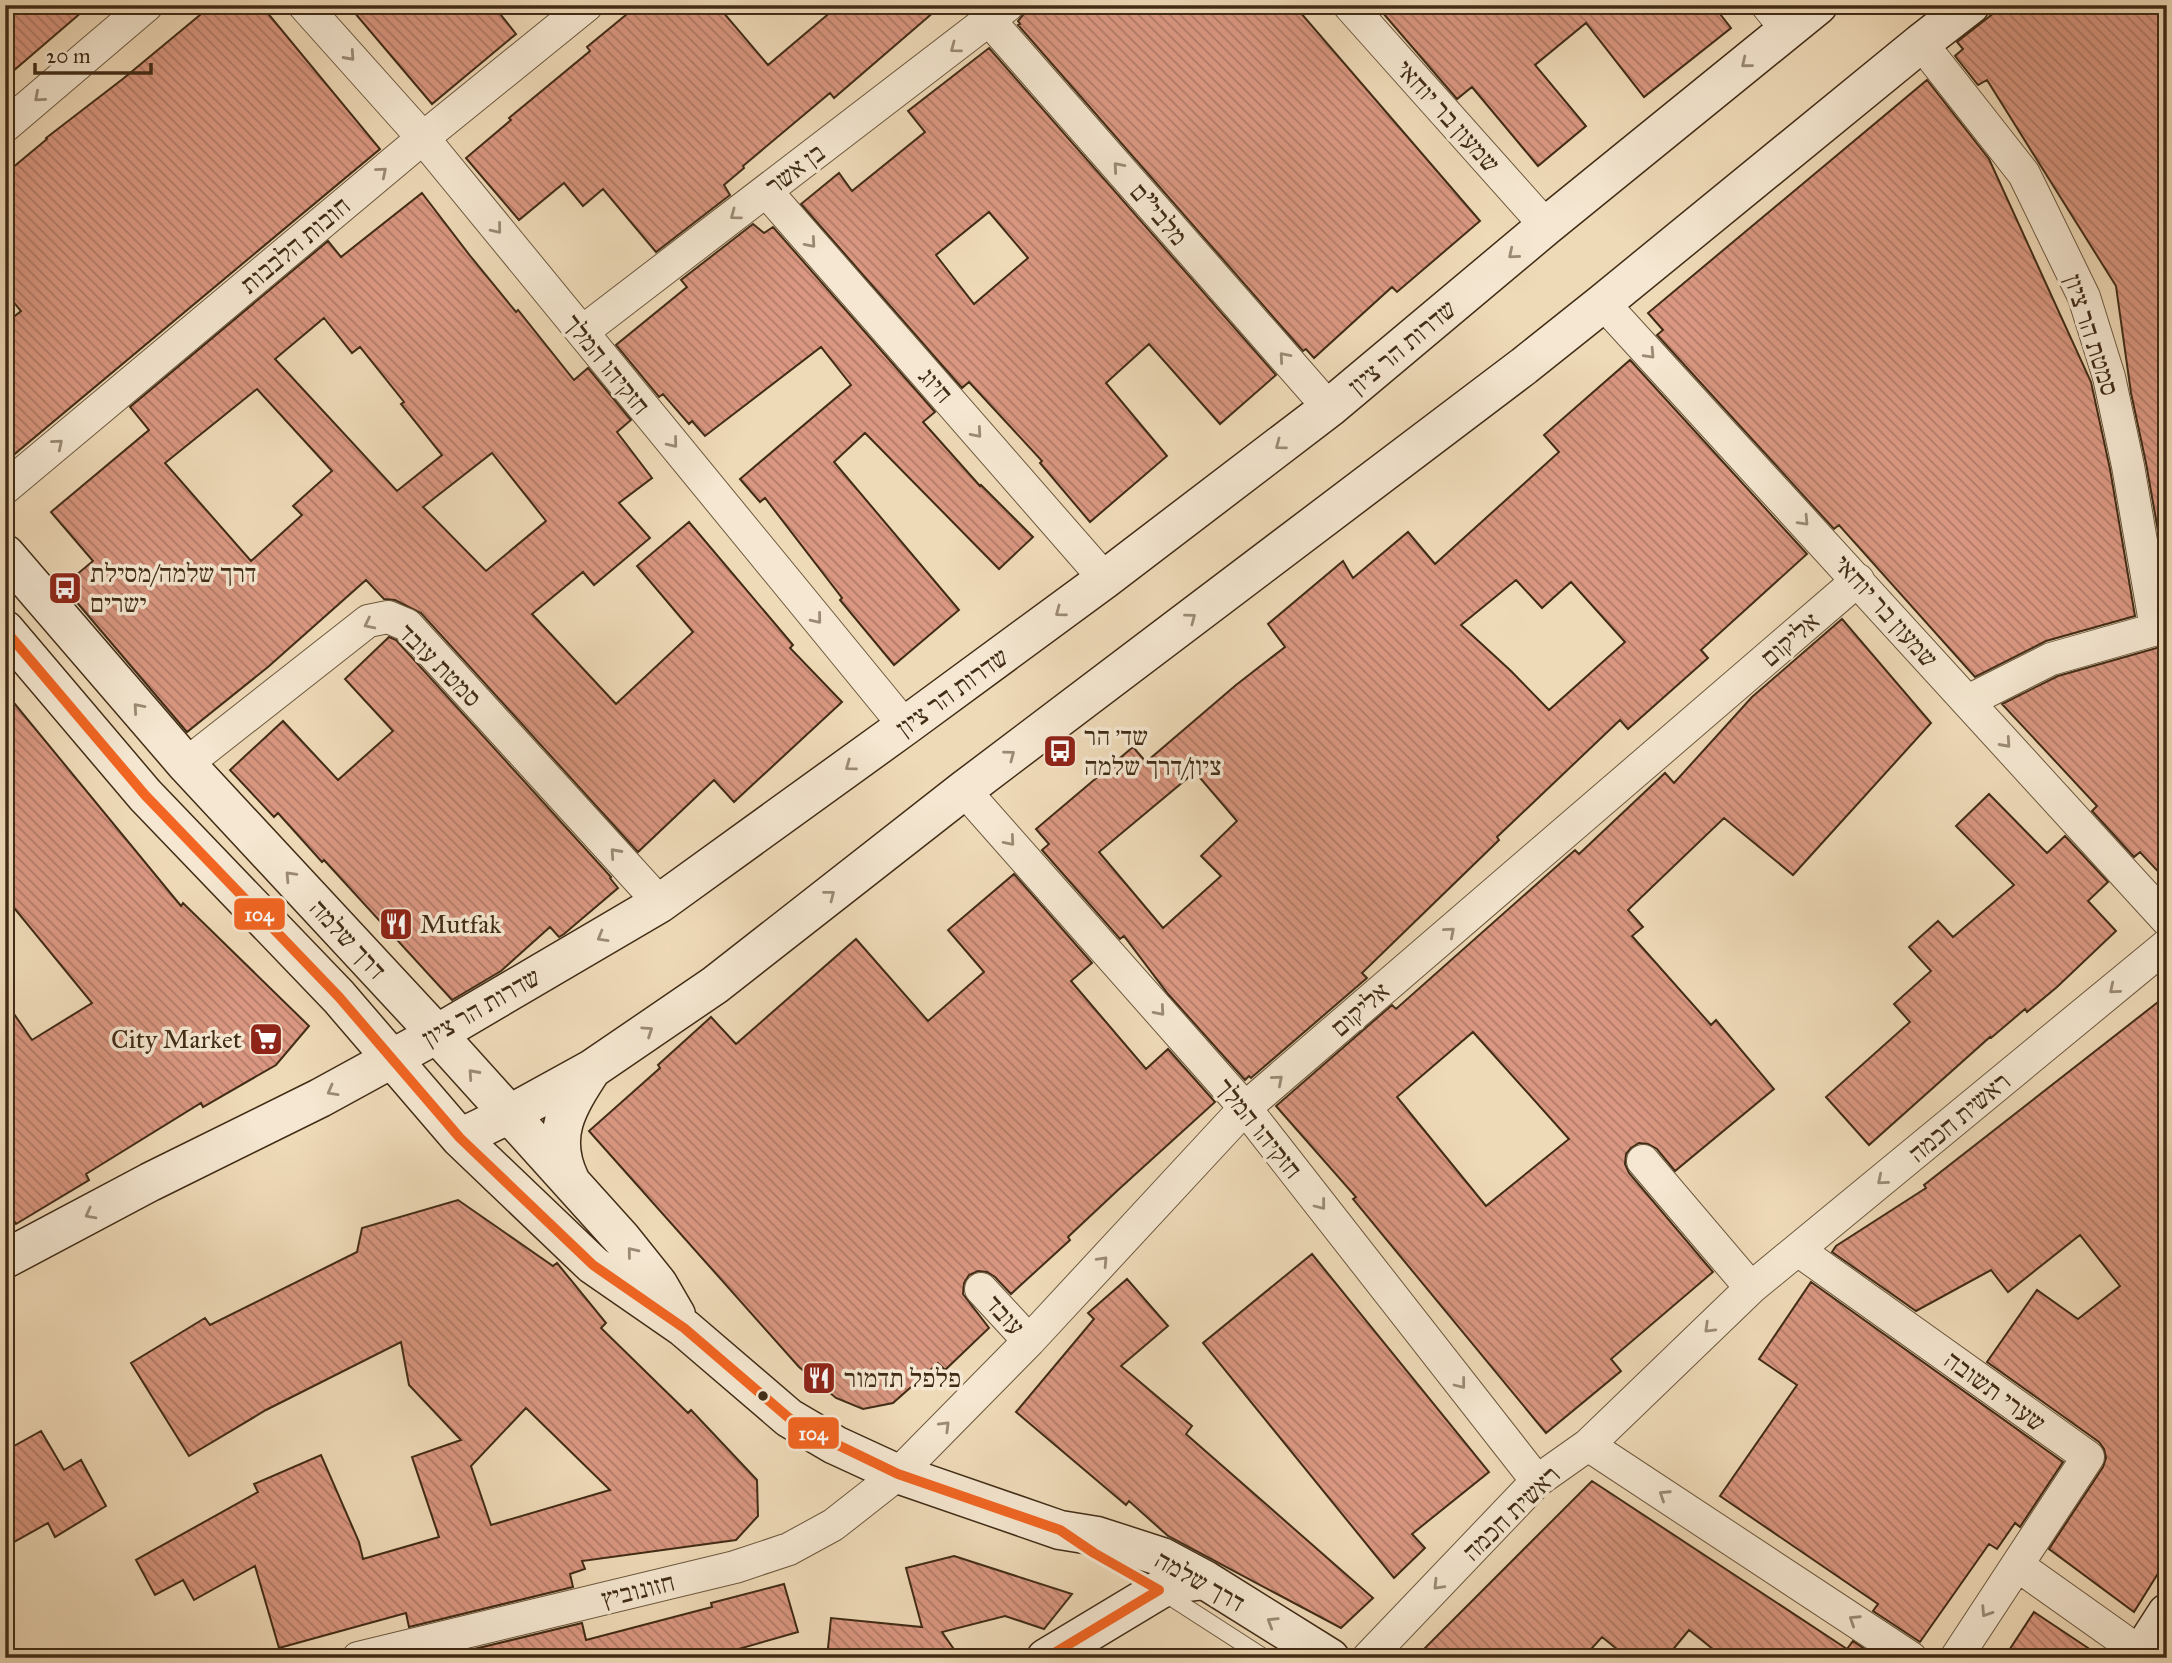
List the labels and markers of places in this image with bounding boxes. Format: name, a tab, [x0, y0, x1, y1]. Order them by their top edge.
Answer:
place label: דרך שלמה/מסילת ישרים	[90, 557, 257, 619]
bus stop icon: דרך שלמה/מסילת ישרים	[46, 569, 84, 607]
place label: שד׳ הר ציון/דרך שלמה	[1084, 720, 1222, 782]
bus stop icon: שד׳ הר ציון/דרך שלמה	[1041, 732, 1079, 770]
restaurant icon: Mutfak	[377, 905, 415, 943]
place label: Mutfak	[420, 908, 502, 940]
supermarket icon: City Market	[247, 1020, 285, 1058]
place label: City Market	[111, 1023, 242, 1055]
restaurant icon: פלפל תדמור	[800, 1359, 838, 1397]
place label: פלפל תדמור	[844, 1362, 961, 1394]
unlabelled marker	[756, 1389, 770, 1403]

